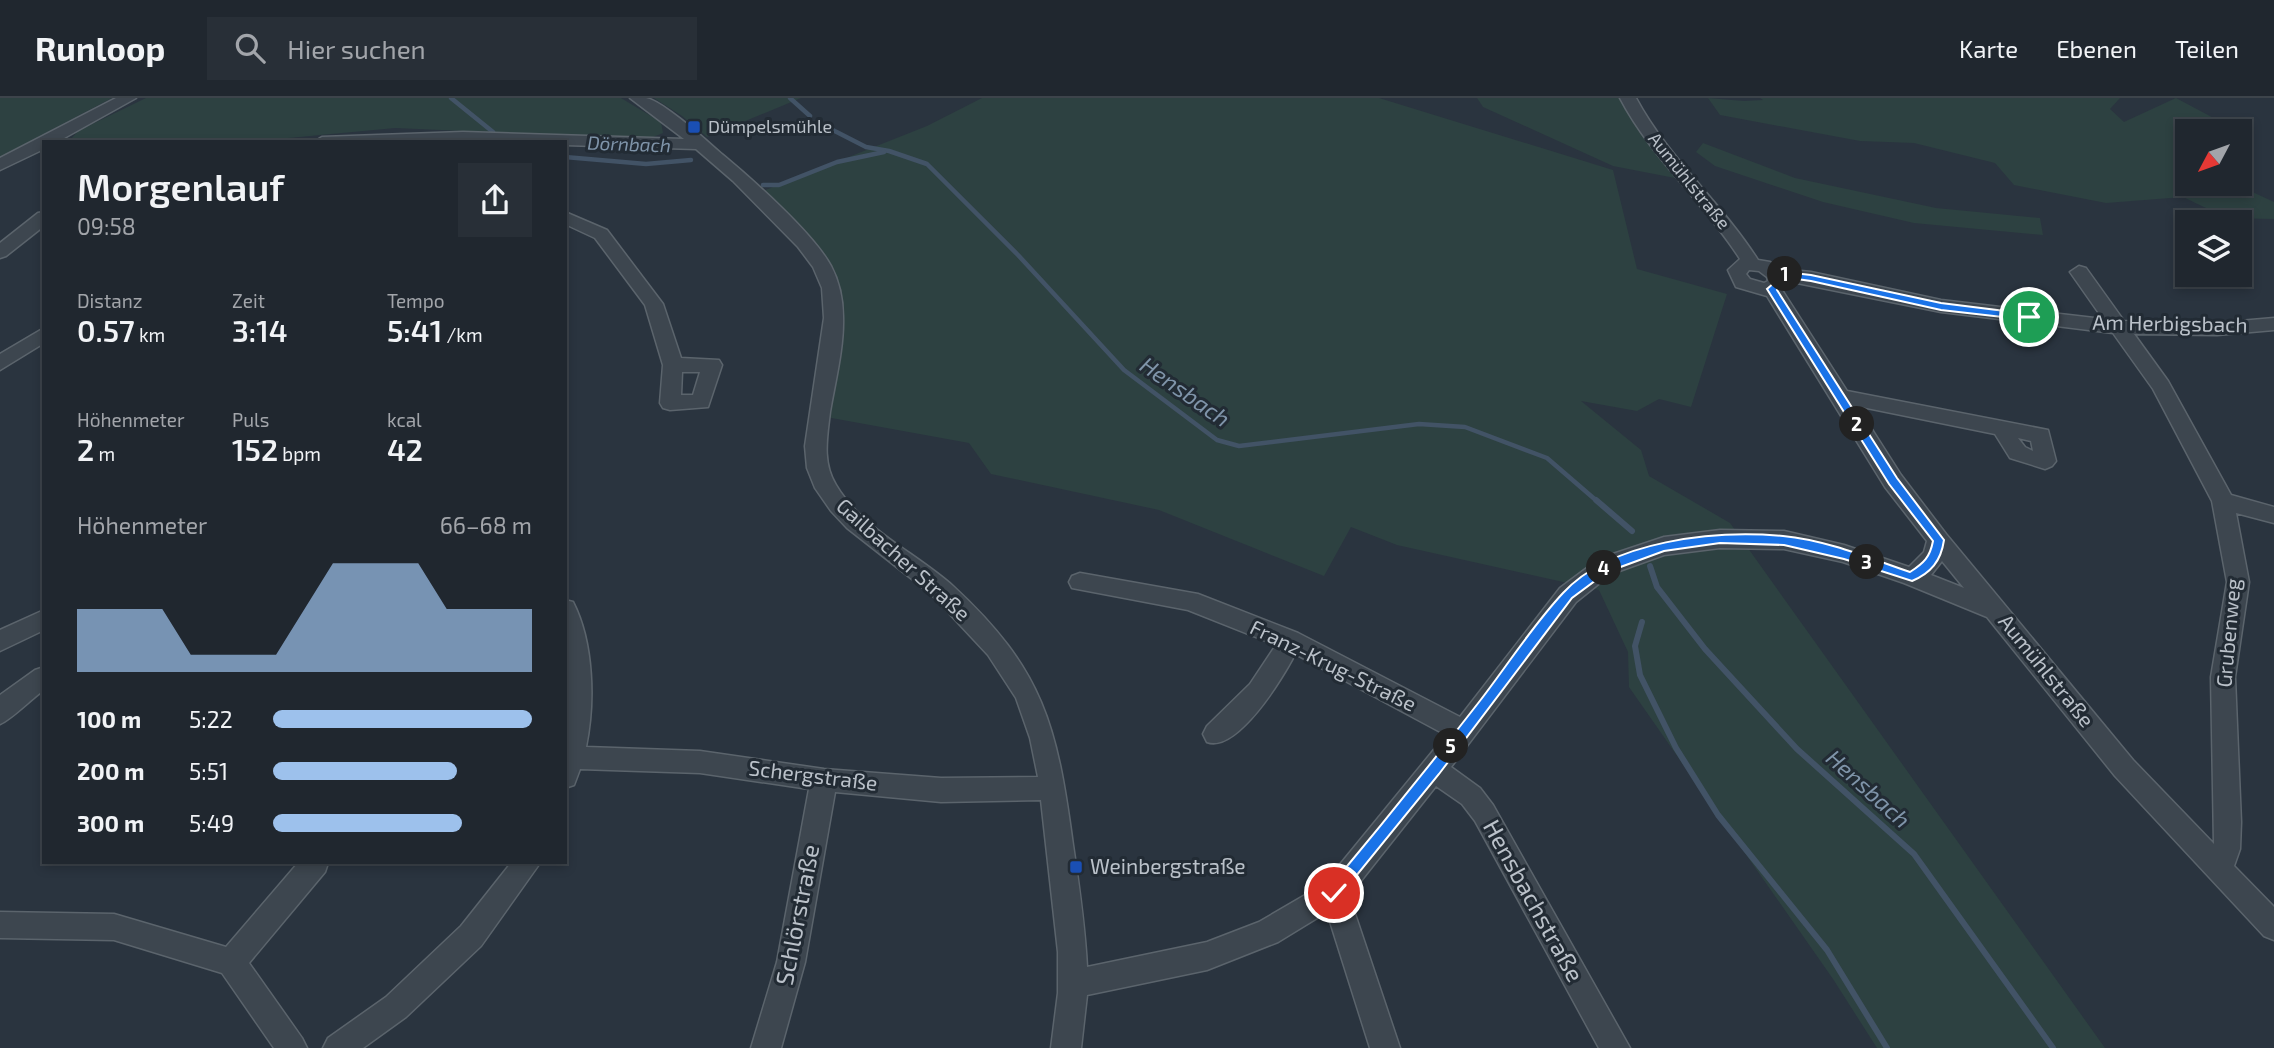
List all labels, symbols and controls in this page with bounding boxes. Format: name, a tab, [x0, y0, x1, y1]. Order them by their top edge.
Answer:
search box	[207, 17, 697, 80]
text: Runloop	[35, 28, 165, 68]
icon: search	[231, 29, 269, 67]
text: Hier suchen	[287, 33, 426, 64]
text: Karte	[1959, 34, 2018, 63]
text: Ebenen	[2056, 34, 2137, 63]
text: Teilen	[2175, 34, 2239, 63]
place label: Dümpelsmühle	[708, 115, 832, 137]
marker: Dümpelsmühle	[686, 119, 702, 135]
north arrow	[2175, 119, 2252, 196]
map controls	[2175, 119, 2252, 287]
street label: Aumühlstraße	[1644, 128, 1736, 233]
water label: Dörnbach	[587, 131, 671, 156]
text: Morgenlauf	[77, 163, 284, 209]
button: share	[458, 163, 532, 237]
button: layers	[2175, 210, 2252, 287]
text: 09:58	[77, 212, 136, 240]
pin: 1	[1768, 256, 1802, 292]
text: 1	[1780, 262, 1789, 285]
pin	[1999, 287, 2059, 347]
text: Distanz	[77, 289, 142, 312]
text: Zeit	[232, 289, 265, 312]
text: Tempo	[387, 289, 445, 312]
icon: arrive	[2010, 298, 2048, 336]
street label: Am Herbigsbach	[2092, 309, 2248, 336]
text: 0.57	[77, 312, 135, 348]
text: 3:14	[232, 312, 288, 348]
text: 5:41	[387, 312, 442, 348]
text: km	[135, 323, 165, 346]
text: /km	[442, 323, 483, 346]
water label: Hensbach	[1135, 350, 1236, 432]
pin: 2	[1840, 406, 1874, 442]
text: Höhenmeter	[77, 408, 185, 431]
text: Puls	[232, 408, 269, 431]
text: kcal	[387, 408, 422, 431]
text: 2	[1851, 412, 1862, 435]
text: 2	[77, 431, 94, 467]
text: 152	[232, 431, 278, 467]
text: 42	[387, 431, 423, 467]
text: m	[94, 442, 115, 465]
text: bpm	[278, 442, 321, 465]
street label: Gailbacher Straße	[832, 492, 976, 625]
text: Höhenmeter	[77, 511, 207, 539]
text: 66–68 m	[440, 511, 532, 539]
pin: 3	[1850, 545, 1884, 580]
pin: 4	[1586, 550, 1622, 586]
text: 3	[1861, 550, 1872, 573]
text: 4	[1597, 556, 1610, 579]
street label: Grubenweg	[2210, 577, 2245, 688]
street label: Aumühlstraße	[1994, 609, 2100, 732]
street label: Franz-Krug-Straße	[1247, 614, 1421, 716]
text: 100 m	[77, 705, 141, 733]
text: 5:22	[189, 705, 233, 733]
pin: 5	[1434, 728, 1468, 764]
text: 5	[1445, 734, 1456, 757]
water label: Hensbach	[1821, 743, 1916, 833]
street label: Schergstraße	[747, 754, 879, 795]
text: 200 m	[77, 757, 145, 785]
text: 5:51	[189, 757, 228, 785]
text: 300 m	[77, 809, 144, 837]
text: 5:49	[189, 809, 234, 837]
street label: Hensbachstraße	[1478, 814, 1591, 986]
street label: Schlörstraße	[769, 842, 824, 988]
place label: Weinbergstraße	[1090, 853, 1246, 878]
marker: Weinbergstraße	[1068, 859, 1084, 875]
pin	[1304, 863, 1364, 923]
icon: check	[1315, 874, 1353, 912]

